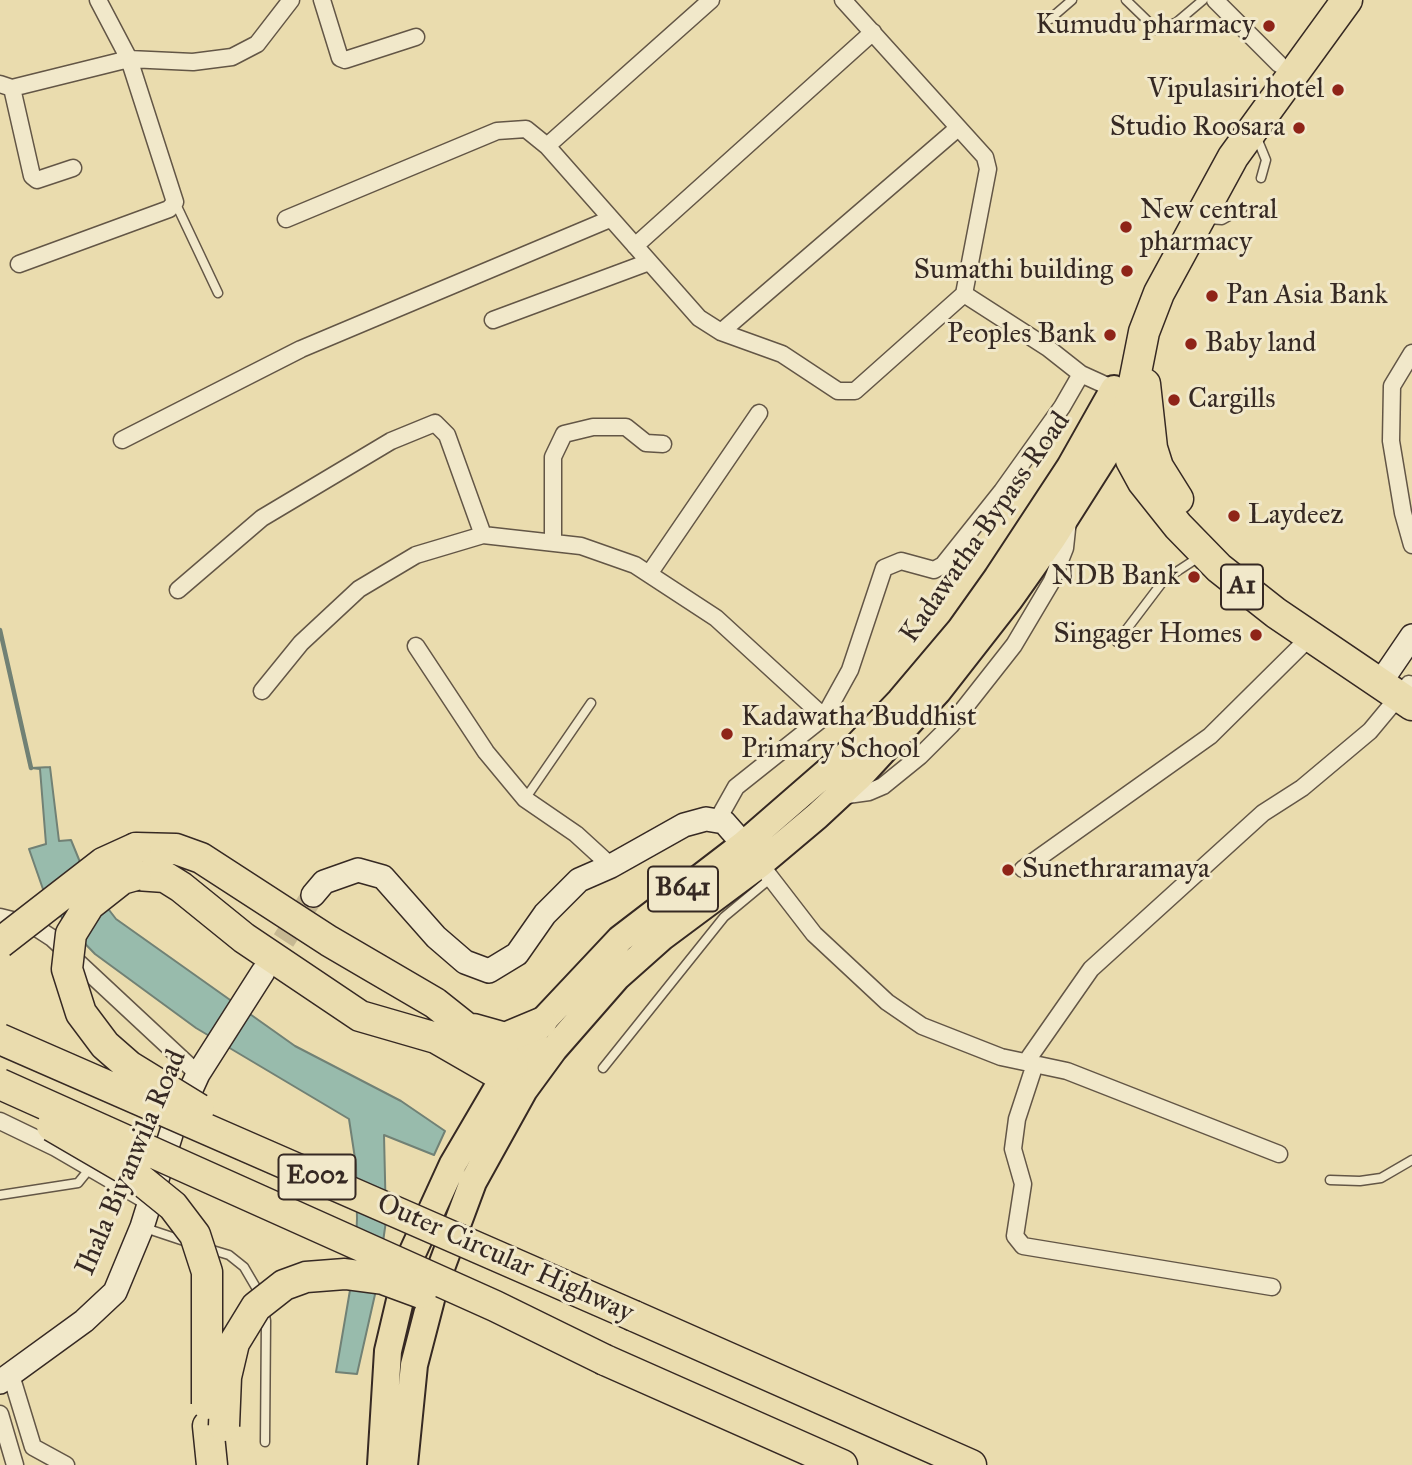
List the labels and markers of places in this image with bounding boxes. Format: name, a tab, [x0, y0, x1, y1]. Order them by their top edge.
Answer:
place label: Kumudu pharmacy	[1035, 9, 1255, 43]
marker: Kumudu pharmacy	[1261, 18, 1277, 34]
place label: Vipulasiri hotel	[1147, 73, 1324, 107]
marker: Vipulasiri hotel	[1330, 82, 1346, 98]
place label: Studio Roosara	[1110, 111, 1285, 145]
marker: Studio Roosara	[1291, 120, 1307, 136]
place label: New central pharmacy	[1140, 194, 1278, 260]
marker: New central pharmacy	[1118, 219, 1134, 235]
place label: Sumathi building	[914, 254, 1113, 288]
marker: Sumathi building	[1119, 263, 1135, 279]
place label: Pan Asia Bank	[1226, 279, 1388, 313]
marker: Pan Asia Bank	[1204, 288, 1220, 304]
place label: Peoples Bank	[947, 318, 1096, 352]
marker: Peoples Bank	[1102, 327, 1118, 343]
place label: Baby land	[1205, 327, 1316, 361]
marker: Baby land	[1183, 336, 1199, 352]
place label: Cargills	[1188, 383, 1276, 417]
marker: Cargills	[1166, 392, 1182, 408]
place label: Laydeez	[1248, 499, 1343, 533]
marker: Laydeez	[1226, 508, 1242, 524]
place label: NDB Bank	[1051, 560, 1180, 594]
marker: NDB Bank	[1186, 569, 1202, 585]
place label: Singager Homes	[1054, 618, 1242, 652]
marker: Singager Homes	[1248, 627, 1264, 643]
place label: Kadawatha Buddhist Primary School	[741, 701, 977, 767]
marker: Kadawatha Buddhist Primary School	[719, 726, 735, 742]
place label: Sunethraramaya	[1022, 853, 1210, 887]
marker: Sunethraramaya	[1000, 862, 1016, 878]

